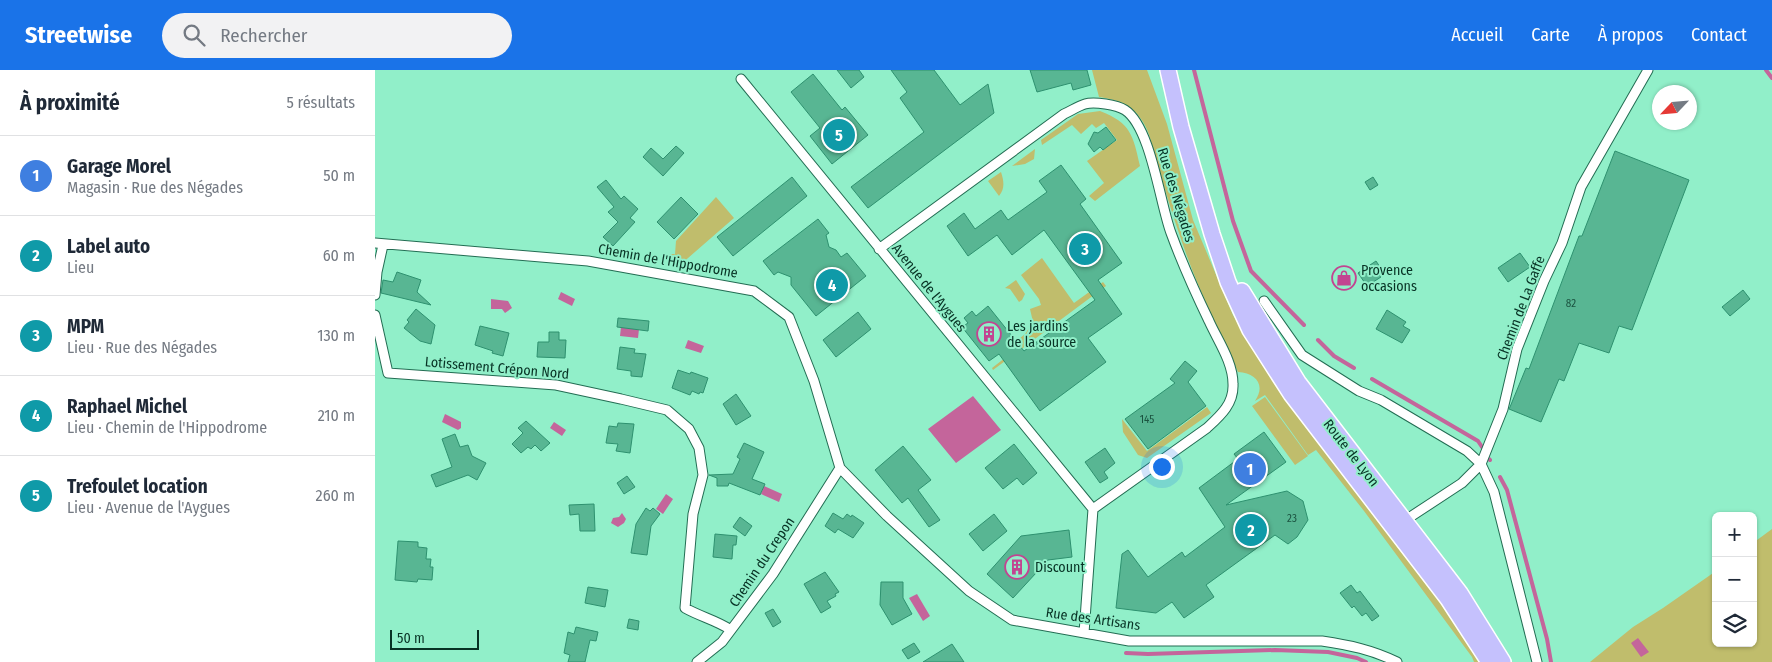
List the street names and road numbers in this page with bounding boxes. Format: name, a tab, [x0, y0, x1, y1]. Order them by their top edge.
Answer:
street label: Rue des Négades	[1154, 146, 1198, 244]
street label: Chemin de l'Hippodrome	[597, 240, 739, 282]
street label: Avenue de l'Aygues	[888, 240, 970, 336]
street label: Chemin de La Gaffe	[1493, 253, 1549, 363]
street label: Lotissement Crépon Nord	[424, 353, 570, 383]
street label: Route de Lyon	[1319, 416, 1383, 490]
street label: Chemin du Crepon	[726, 514, 798, 610]
street label: Rue des Artisans	[1045, 604, 1141, 634]

